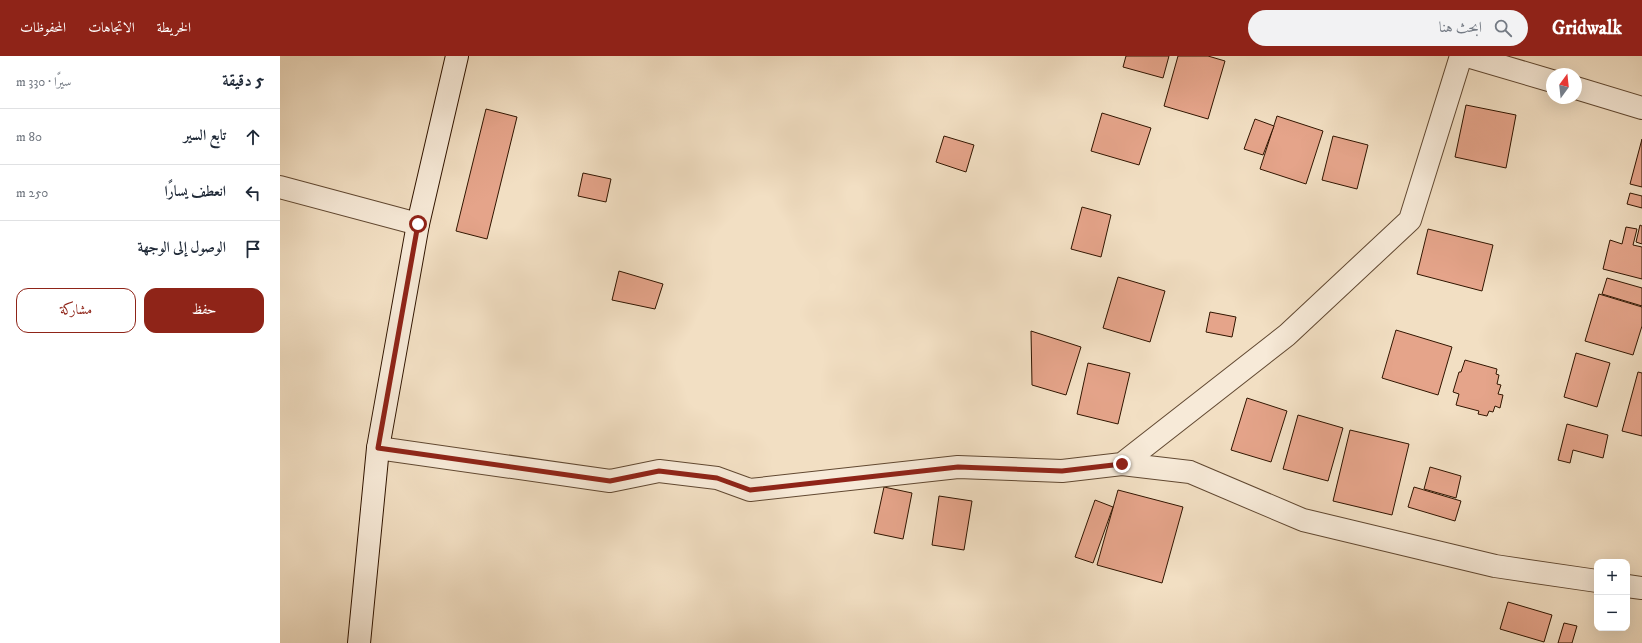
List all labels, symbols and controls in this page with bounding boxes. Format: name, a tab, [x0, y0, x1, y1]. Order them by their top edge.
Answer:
search box	[1248, 10, 1528, 46]
icon: search	[1492, 17, 1514, 39]
text: Gridwalk	[1552, 17, 1622, 40]
text: ابحث هنا	[1439, 18, 1482, 37]
text: المحفوظات	[20, 19, 66, 37]
text: الاتجاهات	[88, 19, 135, 37]
text: الخريطة	[157, 19, 191, 37]
north arrow	[1546, 68, 1582, 104]
text: 5 دقيقة	[222, 70, 264, 92]
text: سيرًا · 330 m	[16, 74, 71, 90]
text: تابع السير	[184, 126, 226, 145]
icon: ahead	[242, 126, 264, 148]
text: 80 m	[16, 129, 42, 145]
text: انعطف يسارًا	[165, 182, 226, 201]
icon: left	[242, 182, 264, 204]
text: 250 m	[16, 185, 48, 201]
route start	[409, 215, 427, 233]
text: الوصول إلى الوجهة	[137, 238, 226, 257]
icon: arrive	[242, 238, 264, 260]
button: مشاركة	[16, 288, 136, 333]
button: حفظ	[144, 288, 264, 333]
route end	[1113, 455, 1131, 473]
map controls	[1594, 559, 1630, 631]
button: +	[1594, 559, 1630, 595]
button: −	[1594, 595, 1630, 631]

